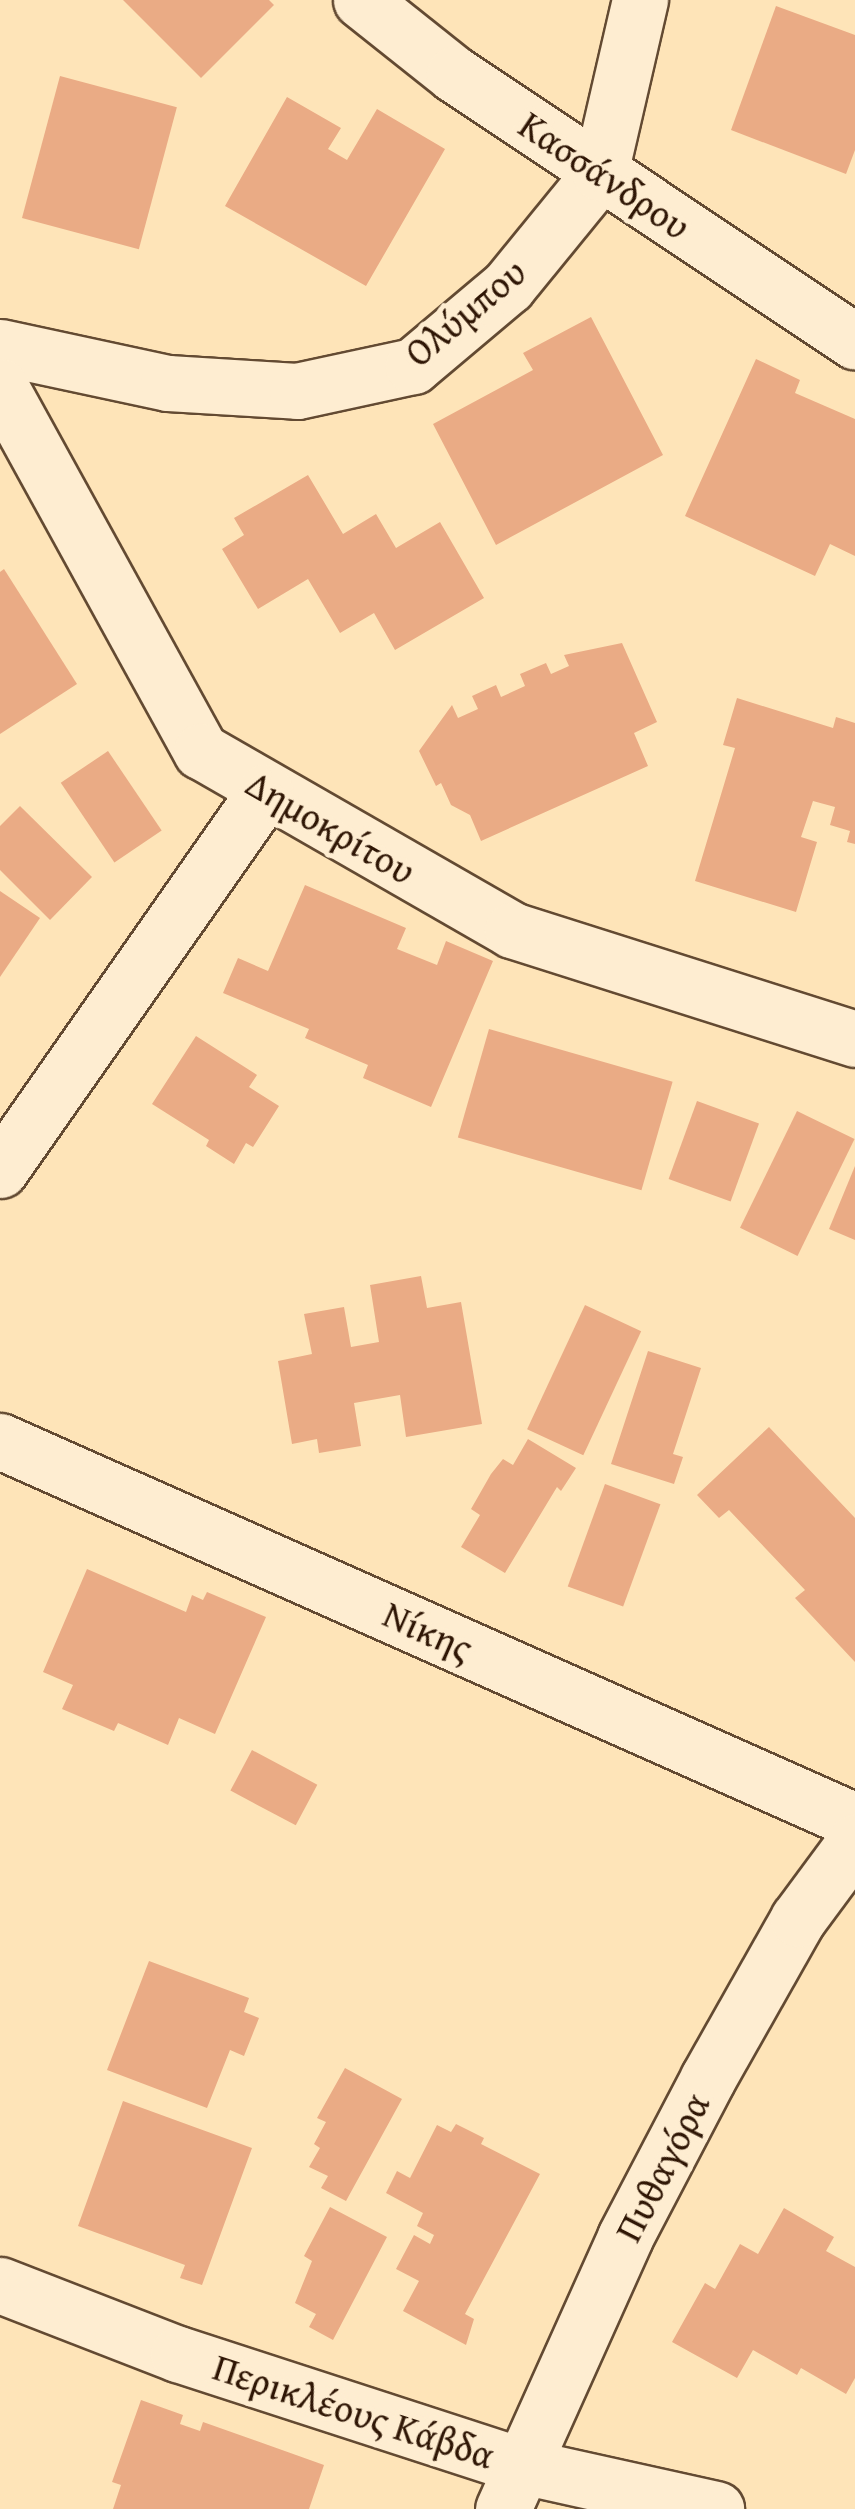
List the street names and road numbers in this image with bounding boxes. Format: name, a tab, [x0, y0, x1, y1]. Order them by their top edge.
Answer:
street label: Κασσάνδρου	[511, 101, 699, 249]
street label: Ολύμπου	[395, 248, 535, 376]
street label: Δημοκρίτου	[238, 760, 424, 894]
street label: Νίκης	[376, 1591, 480, 1671]
street label: Πυθαγόρα	[605, 2085, 719, 2249]
street label: Περικλέους Κάβδα	[208, 2344, 500, 2478]

